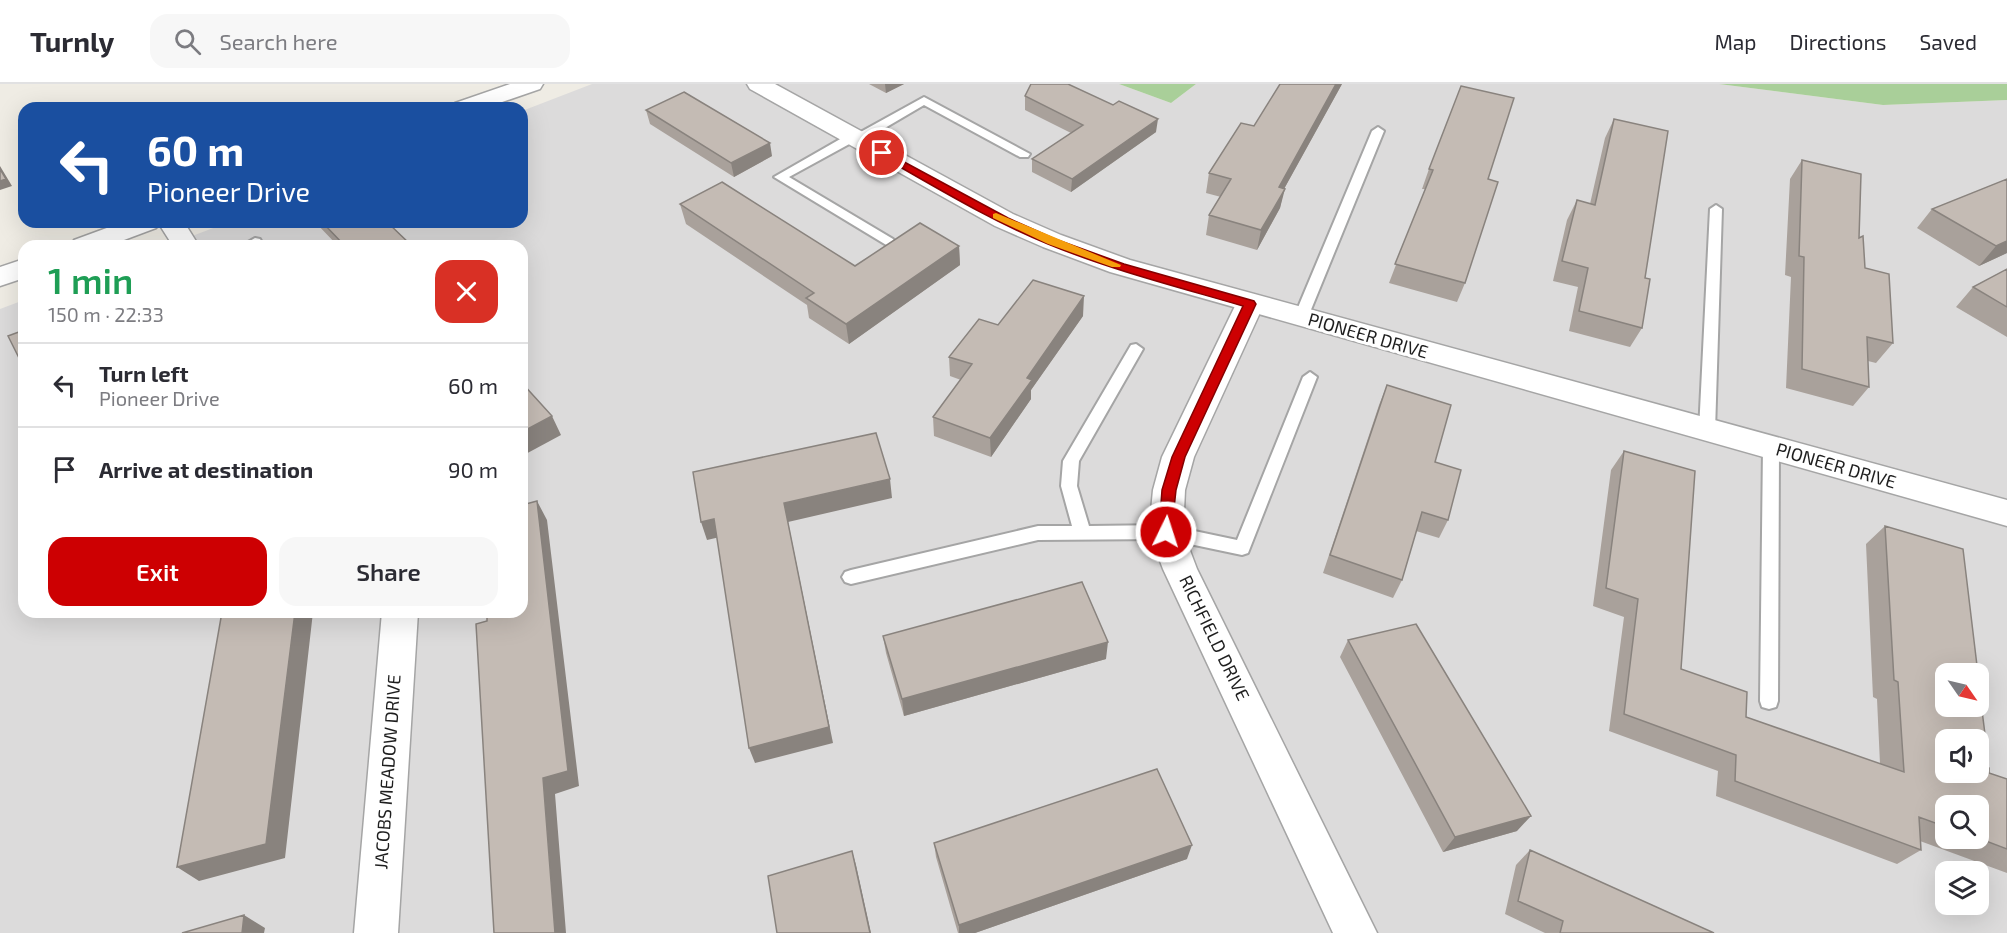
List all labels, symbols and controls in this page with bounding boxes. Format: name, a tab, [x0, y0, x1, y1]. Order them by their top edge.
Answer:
search box	[150, 14, 570, 68]
text: Turnly	[30, 24, 114, 58]
icon: search	[171, 25, 204, 58]
text: Search here	[219, 28, 338, 54]
text: Map	[1714, 29, 1757, 54]
text: Directions	[1790, 29, 1886, 54]
text: Saved	[1919, 29, 1977, 54]
text: 60 m	[147, 124, 244, 174]
icon: left	[48, 126, 126, 204]
pin	[856, 127, 907, 178]
icon: arrive	[865, 136, 898, 169]
text: Pioneer Drive	[147, 175, 310, 207]
text: 1 min	[48, 258, 133, 301]
button: close	[435, 260, 498, 323]
text: 150 m · 22:33	[48, 302, 164, 326]
street label: PIONEER DRIVE	[1306, 307, 1431, 363]
text: Turn left	[99, 360, 188, 386]
icon: left	[48, 369, 81, 402]
text: 60 m	[448, 372, 498, 398]
text: Pioneer Drive	[99, 386, 220, 410]
street label: PIONEER DRIVE	[1774, 437, 1899, 493]
icon: arrive	[48, 453, 81, 486]
text: Arrive at destination	[99, 456, 313, 482]
text: 90 m	[448, 456, 498, 482]
position arrow	[1134, 500, 1198, 564]
button: Exit	[48, 537, 267, 606]
button: Share	[279, 537, 498, 606]
street label: RICHFIELD DRIVE	[1175, 571, 1255, 704]
north arrow	[1935, 663, 1989, 717]
map controls	[1935, 663, 1989, 915]
street label: JACOBS MEADOW DRIVE	[369, 674, 405, 870]
button: sound	[1935, 729, 1989, 783]
button: search	[1935, 795, 1989, 849]
button: layers	[1935, 861, 1989, 915]

